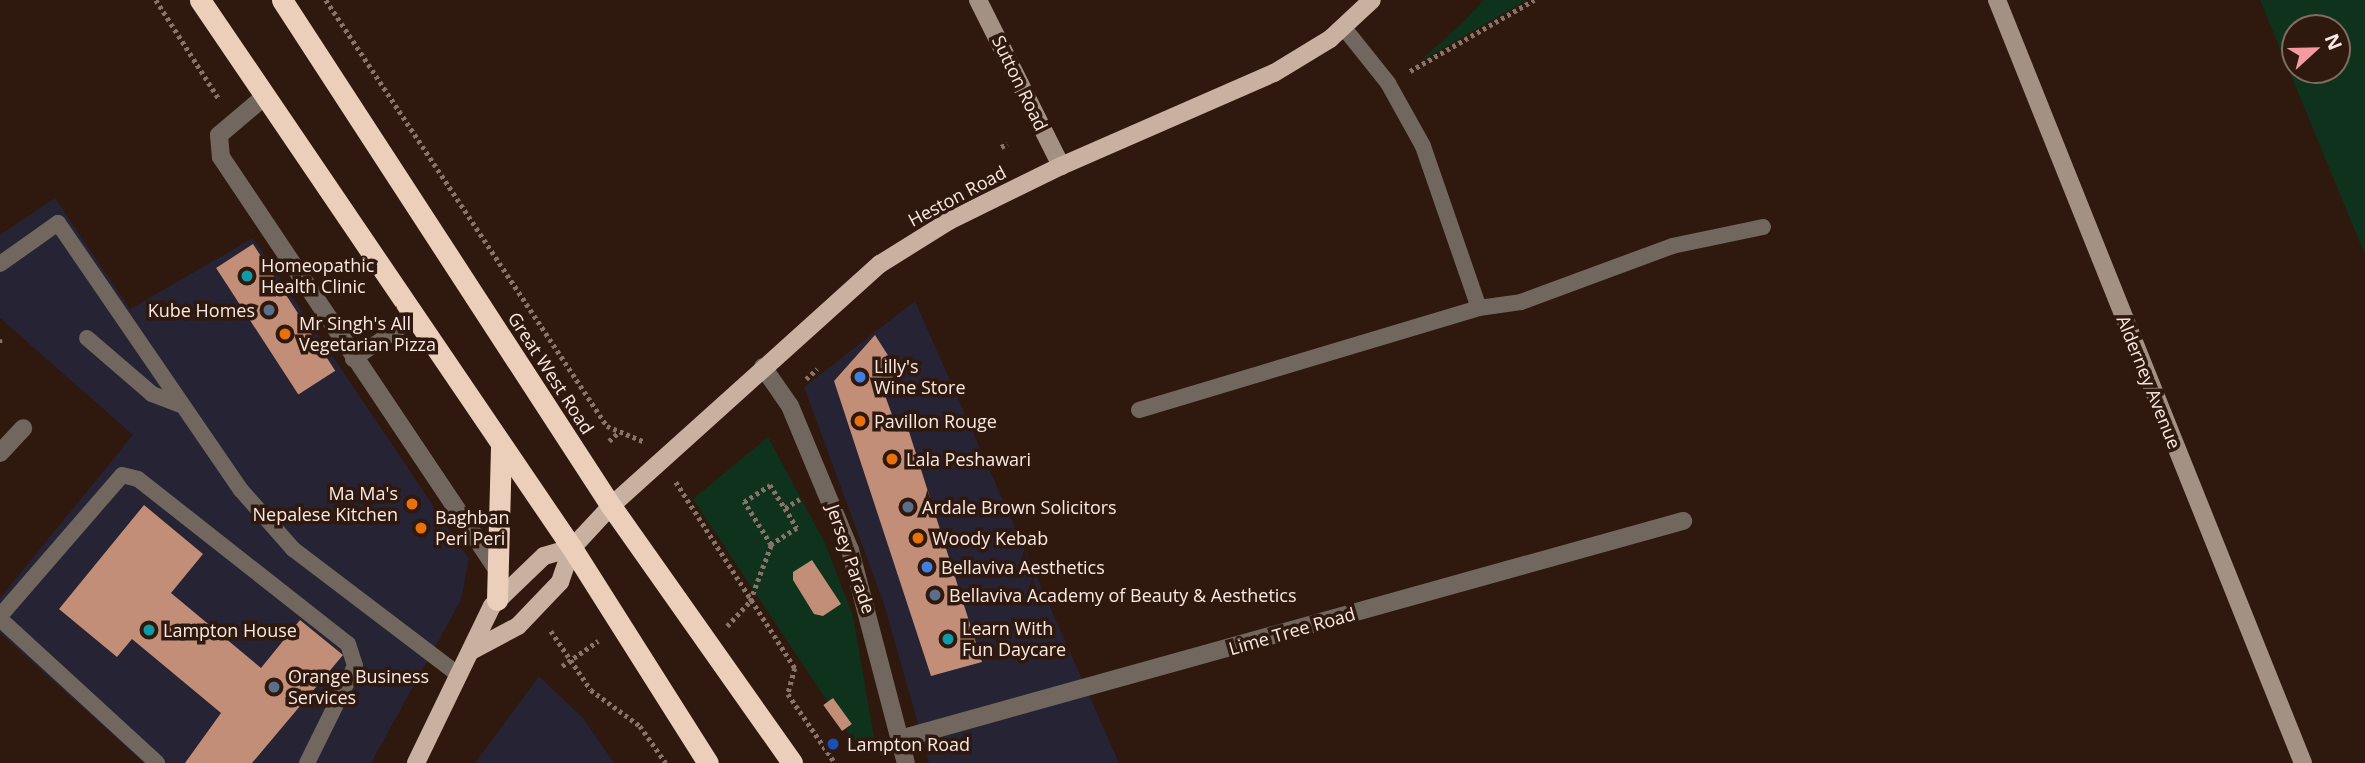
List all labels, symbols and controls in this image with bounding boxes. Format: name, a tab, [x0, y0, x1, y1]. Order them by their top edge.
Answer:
north arrow	[2281, 14, 2351, 84]
text: N	[2319, 30, 2349, 54]
street label: Sutton Road	[988, 32, 1052, 134]
street label: Heston Road	[904, 161, 1010, 231]
place label: Homeopathic Health Clinic	[261, 255, 374, 298]
marker: Homeopathic Health Clinic	[239, 268, 255, 284]
place label: Kube Homes	[148, 299, 255, 321]
marker: Kube Homes	[261, 302, 277, 318]
street label: Great West Road	[504, 308, 598, 438]
street label: Alderney Avenue	[2112, 312, 2186, 452]
place label: Mr Singh's All Vegetarian Pizza	[299, 313, 436, 356]
marker: Mr Singh's All Vegetarian Pizza	[277, 326, 293, 342]
place label: Lilly's Wine Store	[874, 356, 966, 398]
marker: Lilly's Wine Store	[852, 369, 868, 385]
place label: Pavillon Rouge	[874, 410, 997, 432]
marker: Pavillon Rouge	[852, 413, 868, 429]
place label: Lala Peshawari	[906, 448, 1031, 470]
marker: Lala Peshawari	[884, 451, 900, 467]
place label: Ma Ma's Nepalese Kitchen	[253, 483, 398, 526]
marker: Ma Ma's Nepalese Kitchen	[404, 496, 420, 512]
place label: Ardale Brown Solicitors	[922, 496, 1117, 518]
marker: Ardale Brown Solicitors	[900, 499, 916, 515]
street label: Jersey Parade	[822, 502, 880, 616]
place label: Baghban Peri Peri	[435, 507, 509, 550]
marker: Baghban Peri Peri	[413, 520, 429, 536]
place label: Woody Kebab	[932, 527, 1048, 549]
marker: Woody Kebab	[910, 530, 926, 546]
place label: Bellaviva Aesthetics	[941, 556, 1105, 578]
marker: Bellaviva Aesthetics	[919, 559, 935, 575]
place label: Bellaviva Academy of Beauty & Aesthetics	[949, 584, 1297, 606]
marker: Bellaviva Academy of Beauty & Aesthetics	[927, 587, 943, 603]
street label: Lime Tree Road	[1226, 603, 1358, 659]
place label: Learn With Fun Daycare	[962, 618, 1066, 660]
place label: Lampton House	[163, 619, 297, 641]
marker: Lampton House	[141, 622, 157, 638]
marker: Learn With Fun Daycare	[940, 631, 956, 647]
place label: Orange Business Services	[288, 666, 429, 708]
marker: Orange Business Services	[266, 679, 282, 695]
place label: Lampton Road	[847, 733, 970, 755]
marker: Lampton Road	[825, 736, 841, 752]

